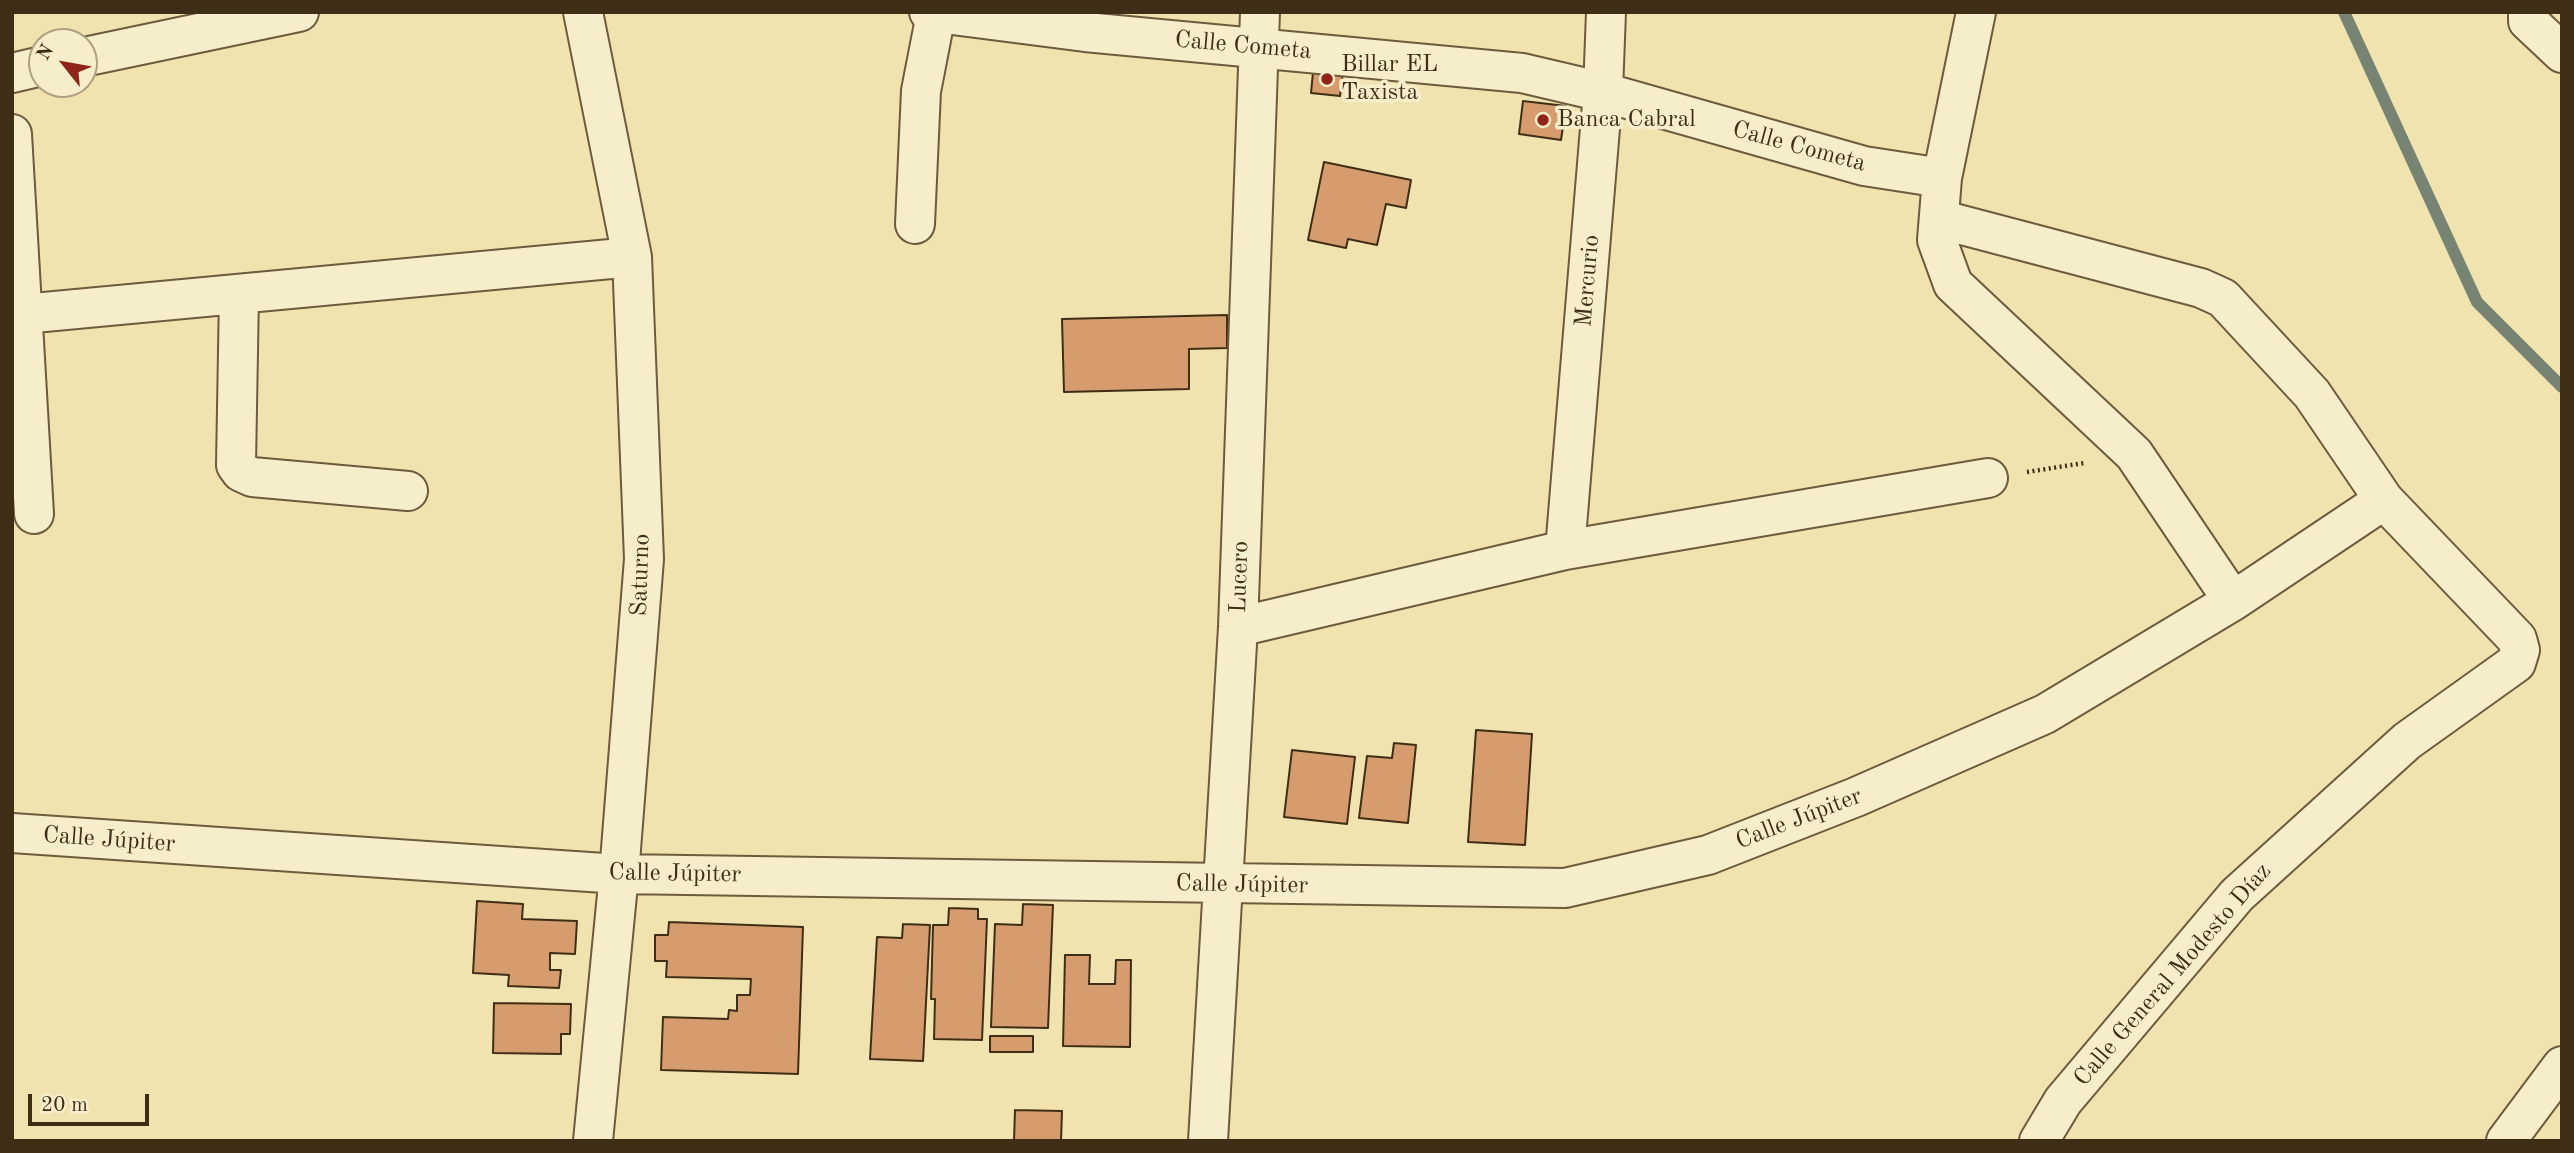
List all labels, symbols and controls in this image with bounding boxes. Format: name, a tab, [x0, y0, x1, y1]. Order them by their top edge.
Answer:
street label: Calle Cometa	[1174, 26, 1312, 66]
north arrow	[28, 28, 98, 98]
text: N	[34, 42, 58, 64]
place label: Billar EL Taxista	[1341, 51, 1438, 107]
marker: Billar EL Taxista	[1319, 71, 1335, 87]
place label: Banca Cabral	[1557, 106, 1696, 134]
marker: Banca Cabral	[1535, 112, 1551, 128]
street label: Calle Cometa	[1729, 115, 1869, 179]
street label: Mercurio	[1570, 234, 1606, 328]
street label: Saturno	[625, 533, 657, 617]
street label: Lucero	[1224, 540, 1256, 614]
street label: Calle Júpiter	[1732, 782, 1866, 856]
street label: Calle Júpiter	[42, 821, 176, 859]
street label: Calle General Modesto Díaz	[2068, 857, 2278, 1093]
street label: Calle Júpiter	[608, 858, 742, 890]
street label: Calle Júpiter	[1175, 869, 1309, 901]
scale bar	[32, 1080, 152, 1124]
text: 20 m	[41, 1095, 88, 1116]

